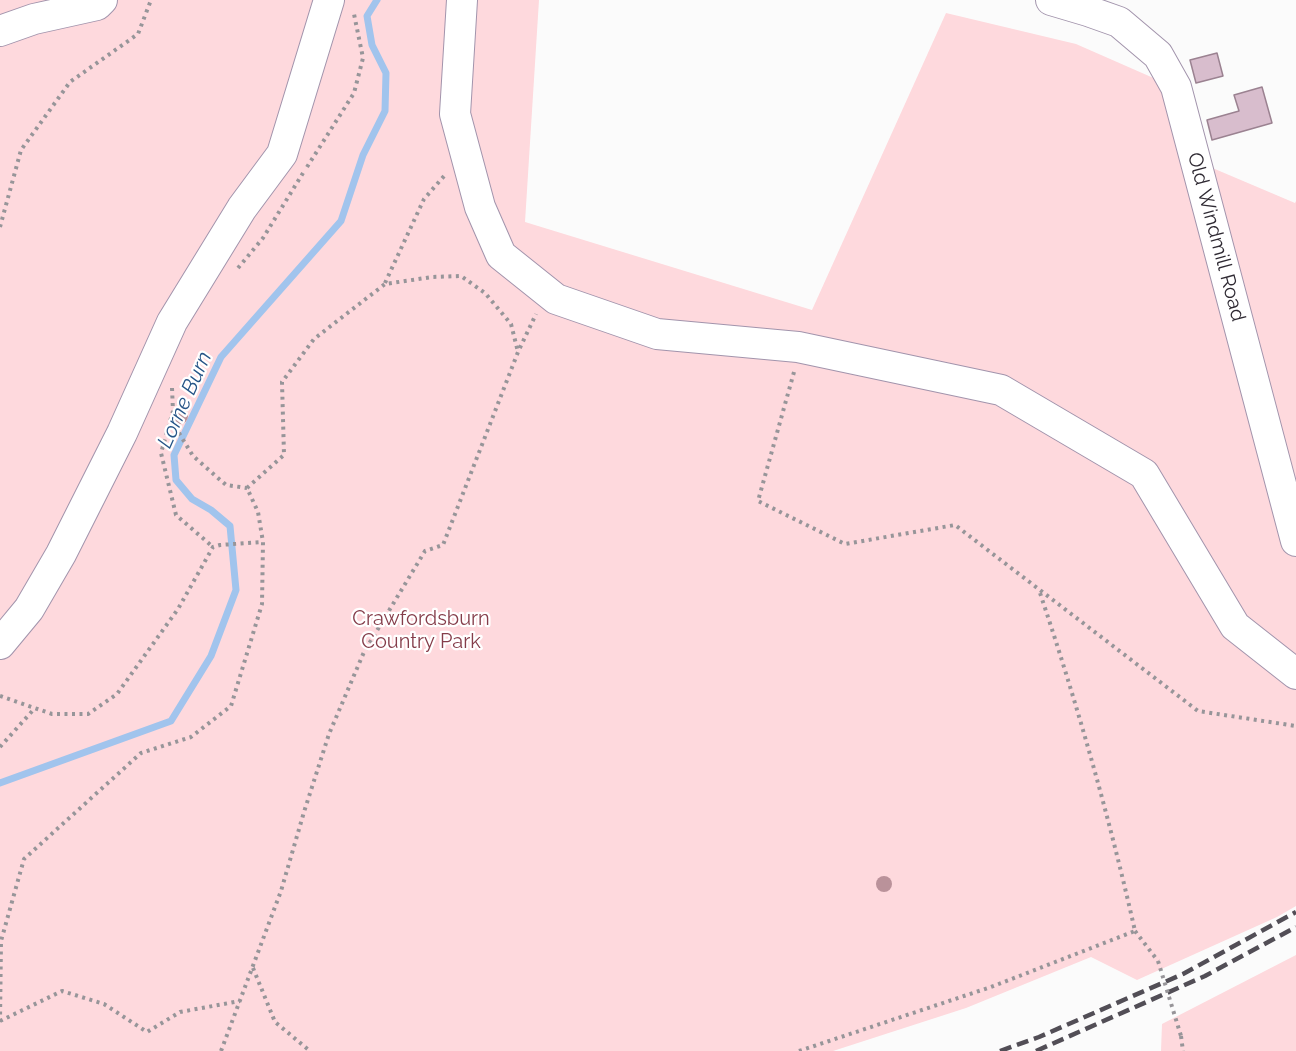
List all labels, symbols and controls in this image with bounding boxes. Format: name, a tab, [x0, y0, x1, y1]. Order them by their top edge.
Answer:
street label: Old Windmill Road	[1182, 150, 1250, 324]
water label: Lorne Burn	[153, 348, 217, 452]
park label: Crawfordsburn Country Park	[352, 607, 490, 654]

